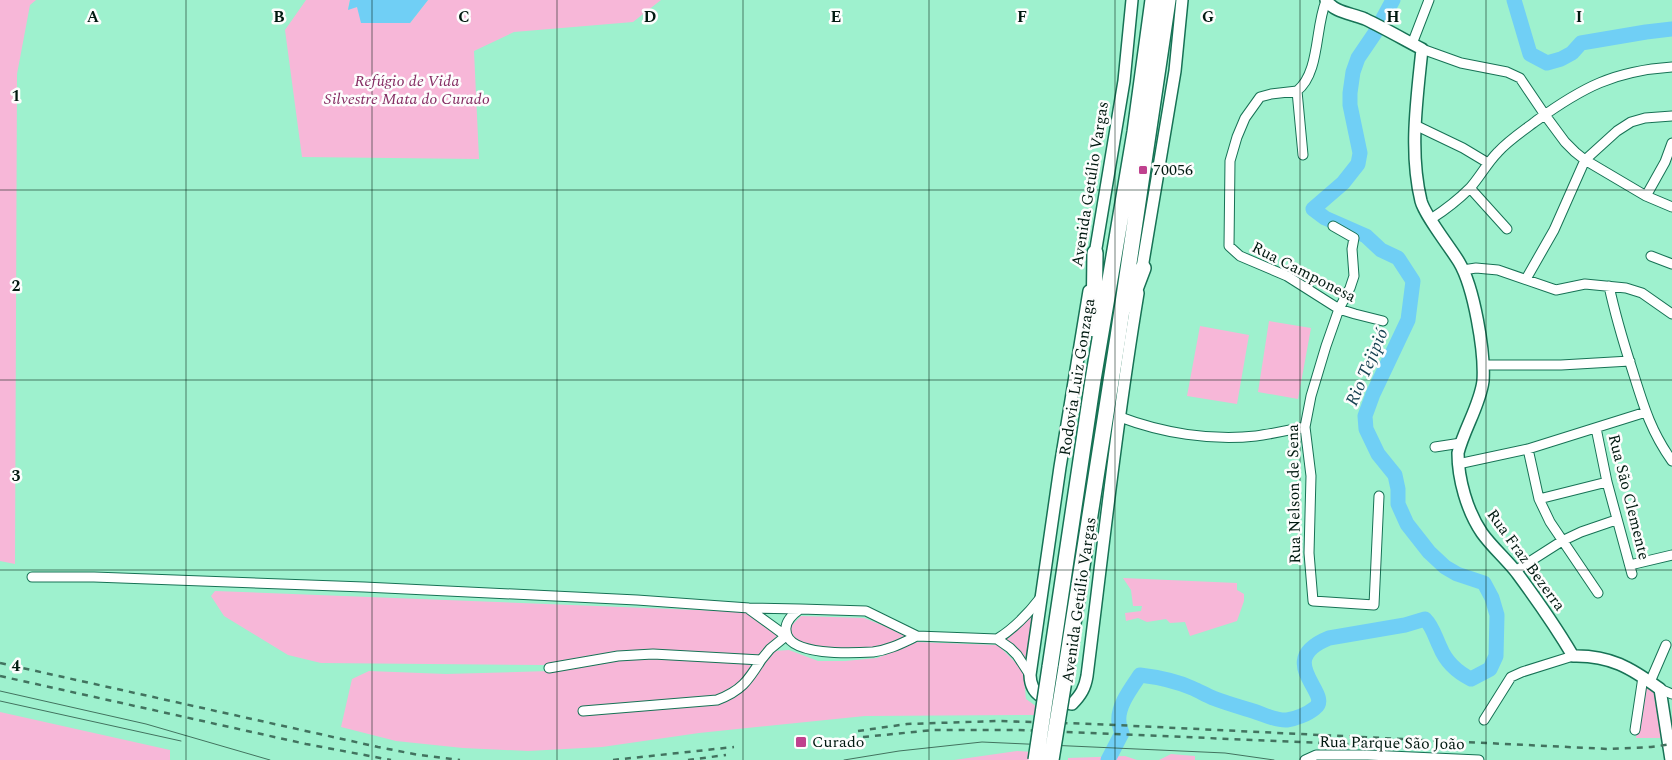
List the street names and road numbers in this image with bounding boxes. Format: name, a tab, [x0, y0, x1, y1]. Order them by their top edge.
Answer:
street label: Avenida Getúlio Vargas	[1065, 99, 1115, 269]
street label: Rua Camponesa	[1248, 235, 1360, 309]
street label: Rodovia Luiz Gonzaga	[1053, 296, 1101, 458]
street label: Rua Nelson de Sena	[1281, 424, 1307, 564]
street label: Rua São Clemente	[1602, 432, 1656, 562]
street label: Rua Fraz Bezerra	[1481, 504, 1571, 616]
street label: Avenida Getúlio Vargas	[1055, 515, 1103, 685]
street label: Rua Parque São João	[1319, 730, 1465, 756]

